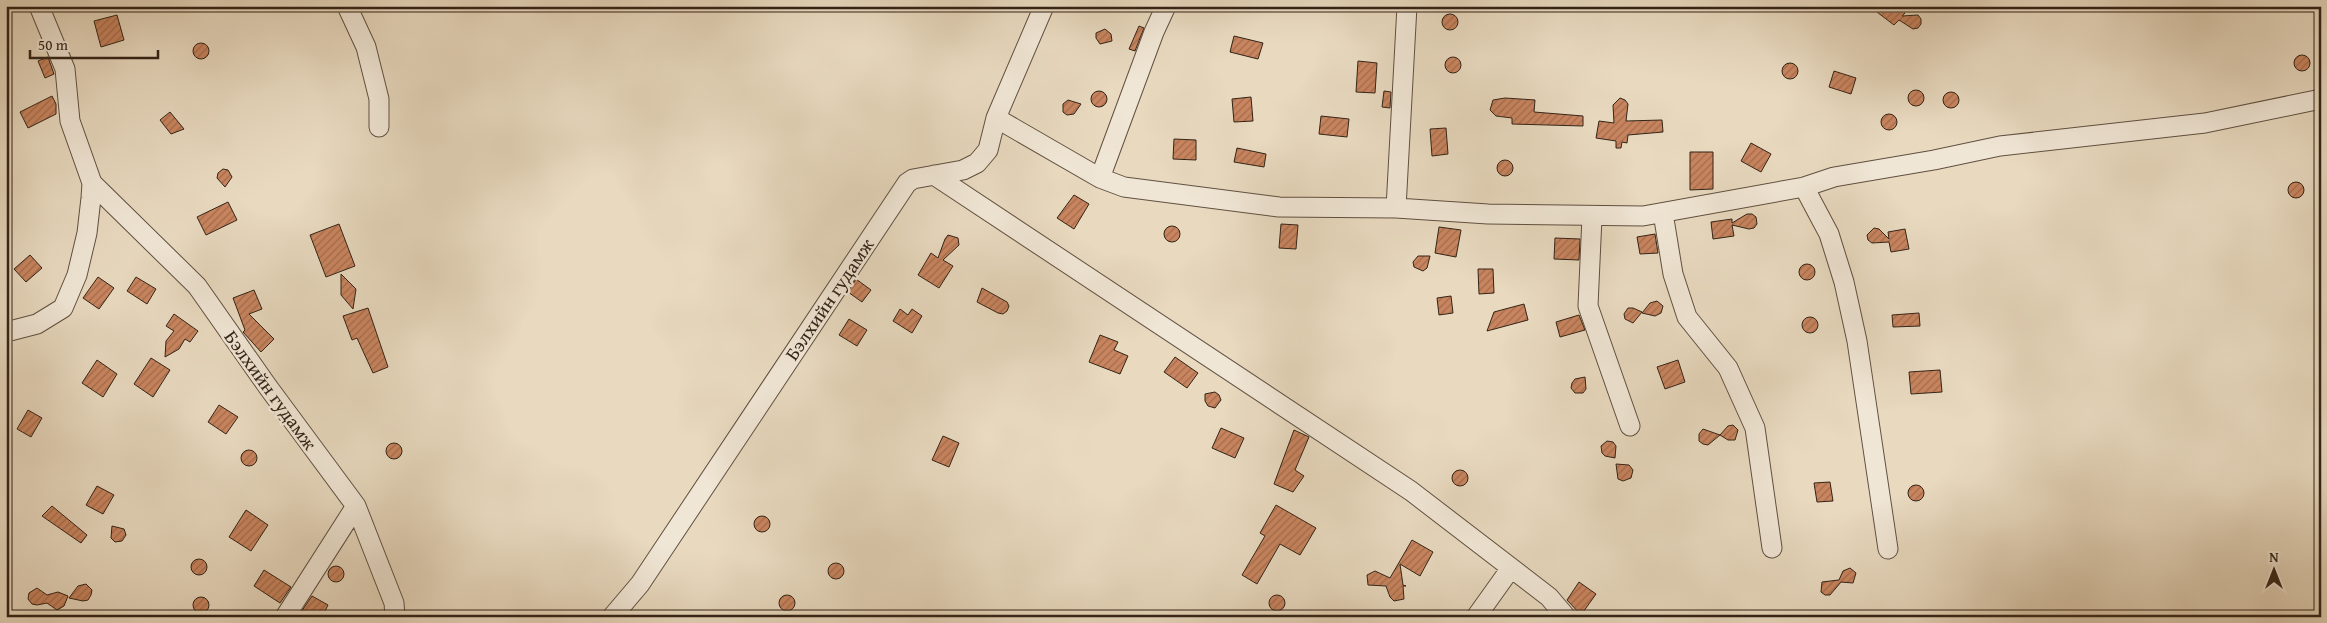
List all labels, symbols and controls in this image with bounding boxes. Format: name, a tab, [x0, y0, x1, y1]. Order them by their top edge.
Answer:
scale bar	[30, 28, 158, 60]
text: 50 m	[38, 34, 69, 55]
street label: Бэлхийн гудамж	[778, 232, 880, 366]
street label: Бэлхийн гудамж	[218, 324, 324, 456]
north arrow	[2250, 546, 2300, 596]
text: N	[2269, 547, 2279, 567]

